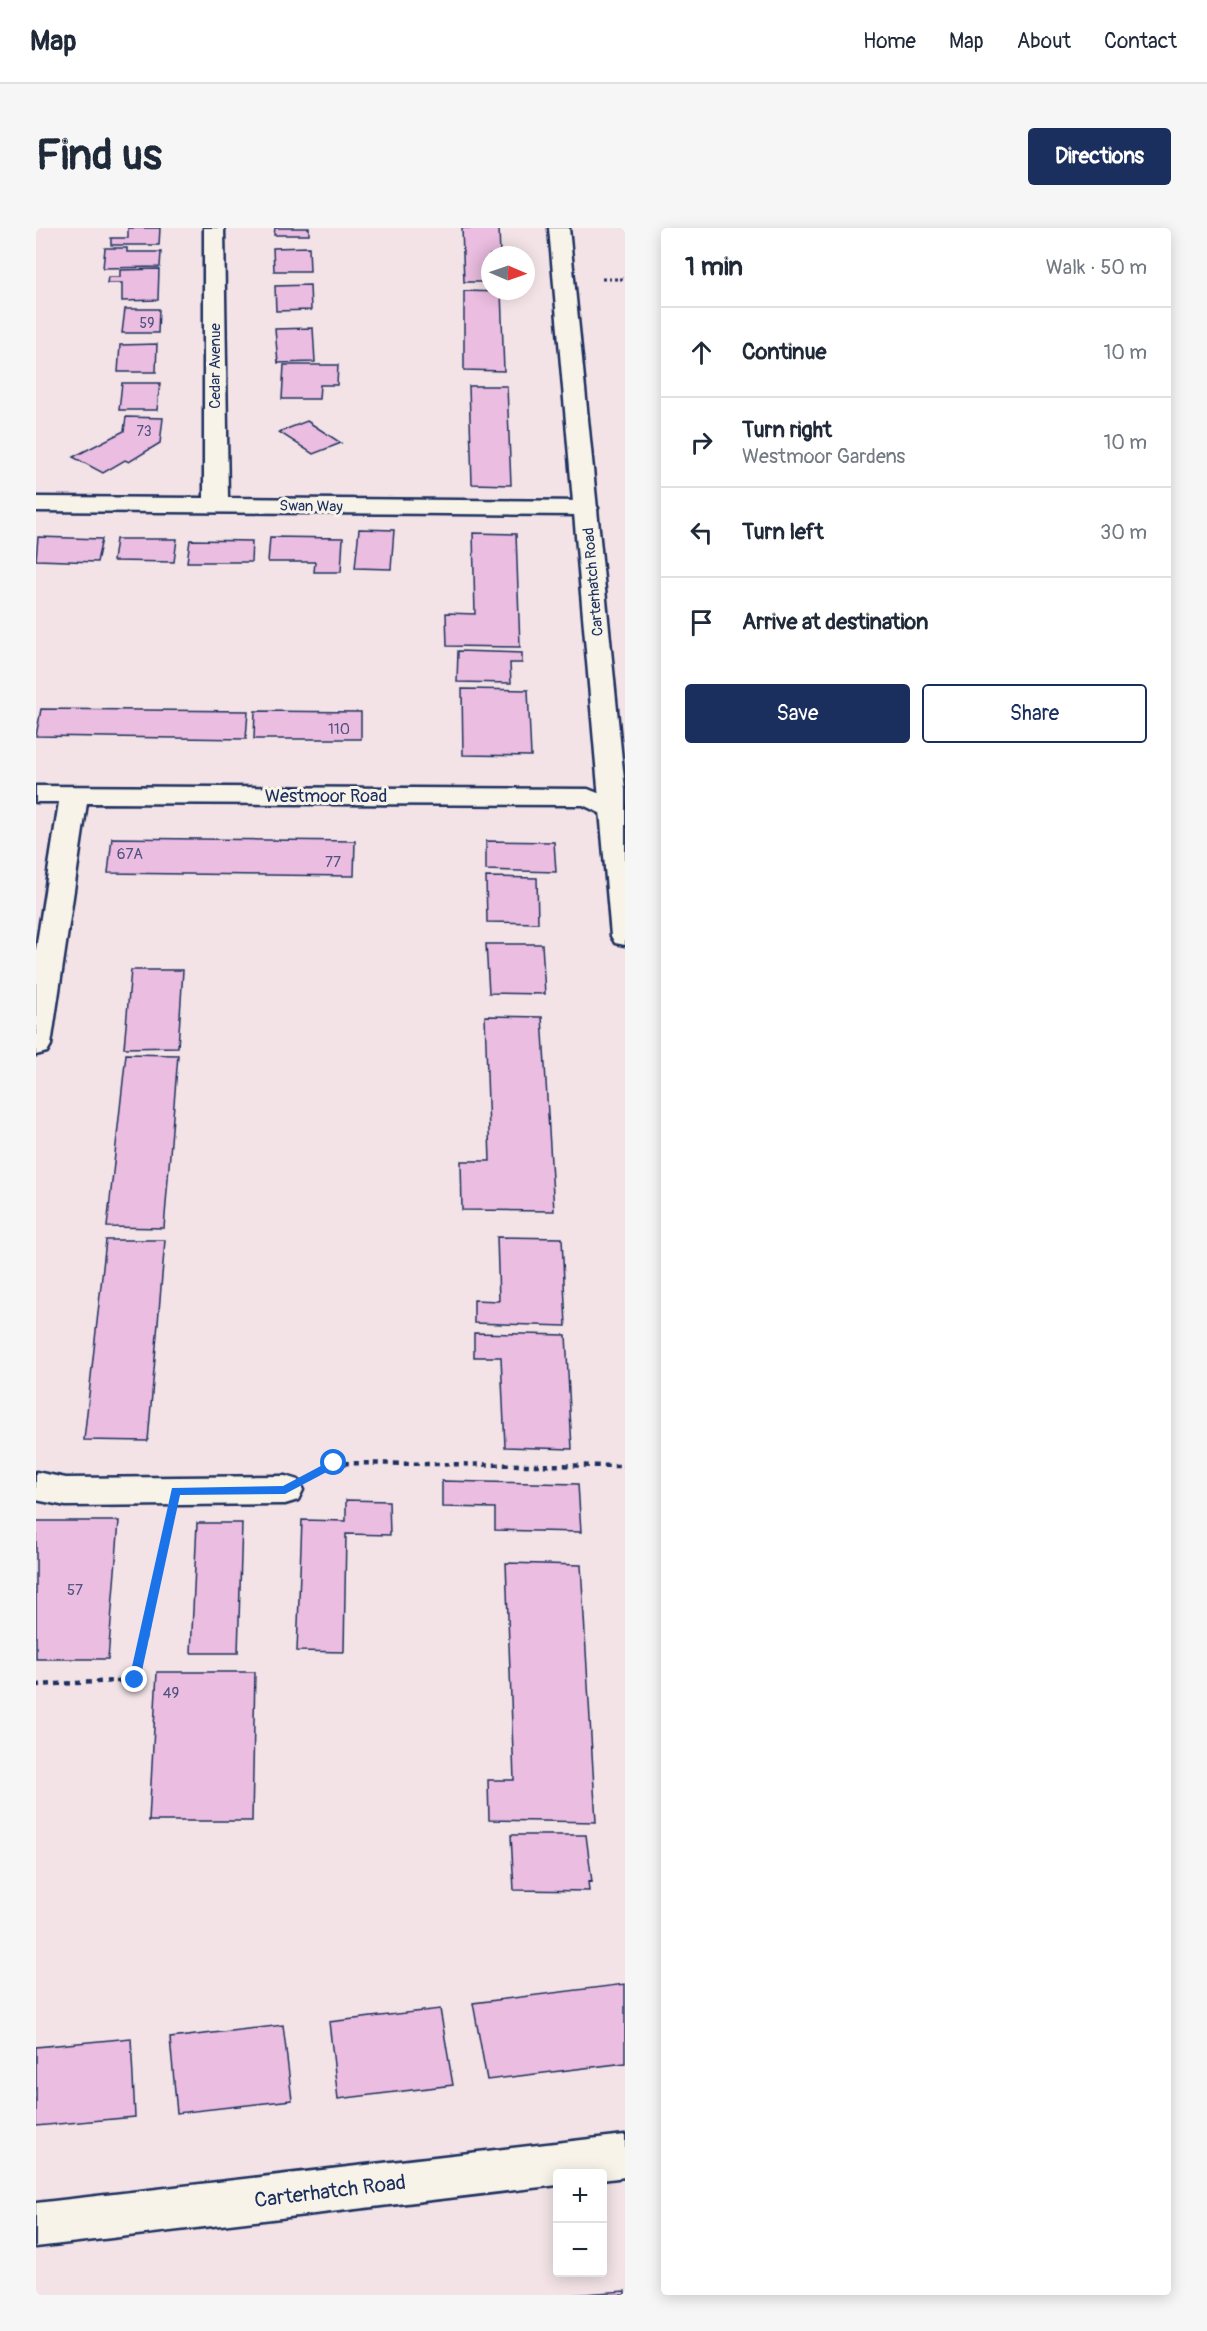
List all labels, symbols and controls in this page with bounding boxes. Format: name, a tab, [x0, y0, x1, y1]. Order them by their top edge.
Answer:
text: Map	[30, 24, 76, 59]
text: Home	[863, 28, 916, 55]
text: Map	[949, 28, 984, 55]
text: About	[1017, 28, 1071, 55]
text: Contact	[1104, 28, 1177, 55]
button: Directions	[1028, 128, 1171, 185]
text: Find us	[36, 130, 162, 182]
north arrow	[481, 246, 535, 300]
text: 1 min	[685, 251, 743, 283]
text: Walk · 50 m	[1046, 255, 1147, 280]
house number: 59	[140, 315, 154, 332]
street label: Cedar Avenue	[206, 323, 225, 409]
icon: ahead	[685, 336, 718, 369]
text: Continue	[742, 338, 826, 366]
text: 10 m	[1103, 340, 1147, 365]
text: Turn right	[742, 416, 832, 444]
house number: 73	[136, 423, 152, 440]
icon: right	[685, 426, 718, 459]
text: 10 m	[1103, 430, 1147, 455]
text: Westmoor Gardens	[742, 444, 905, 469]
street label: Swan Way	[279, 496, 343, 517]
icon: left	[685, 516, 718, 549]
text: Turn left	[742, 518, 824, 546]
text: 30 m	[1100, 520, 1147, 545]
street label: Carterhatch Road	[579, 527, 608, 637]
icon: arrive	[685, 606, 718, 639]
text: Arrive at destination	[742, 608, 928, 636]
button: Save	[685, 684, 910, 743]
button: Share	[922, 684, 1147, 743]
house number: 110	[328, 720, 350, 739]
street label: Westmoor Road	[265, 785, 387, 808]
house number: 67A	[117, 845, 143, 864]
house number: 77	[325, 853, 341, 872]
route start	[320, 1449, 346, 1475]
house number: 57	[67, 1581, 83, 1600]
route end	[121, 1666, 147, 1692]
house number: 49	[163, 1684, 179, 1703]
street label: Carterhatch Road	[253, 2169, 407, 2214]
map controls	[553, 2169, 607, 2277]
button: +	[553, 2169, 607, 2223]
button: −	[553, 2223, 607, 2277]

